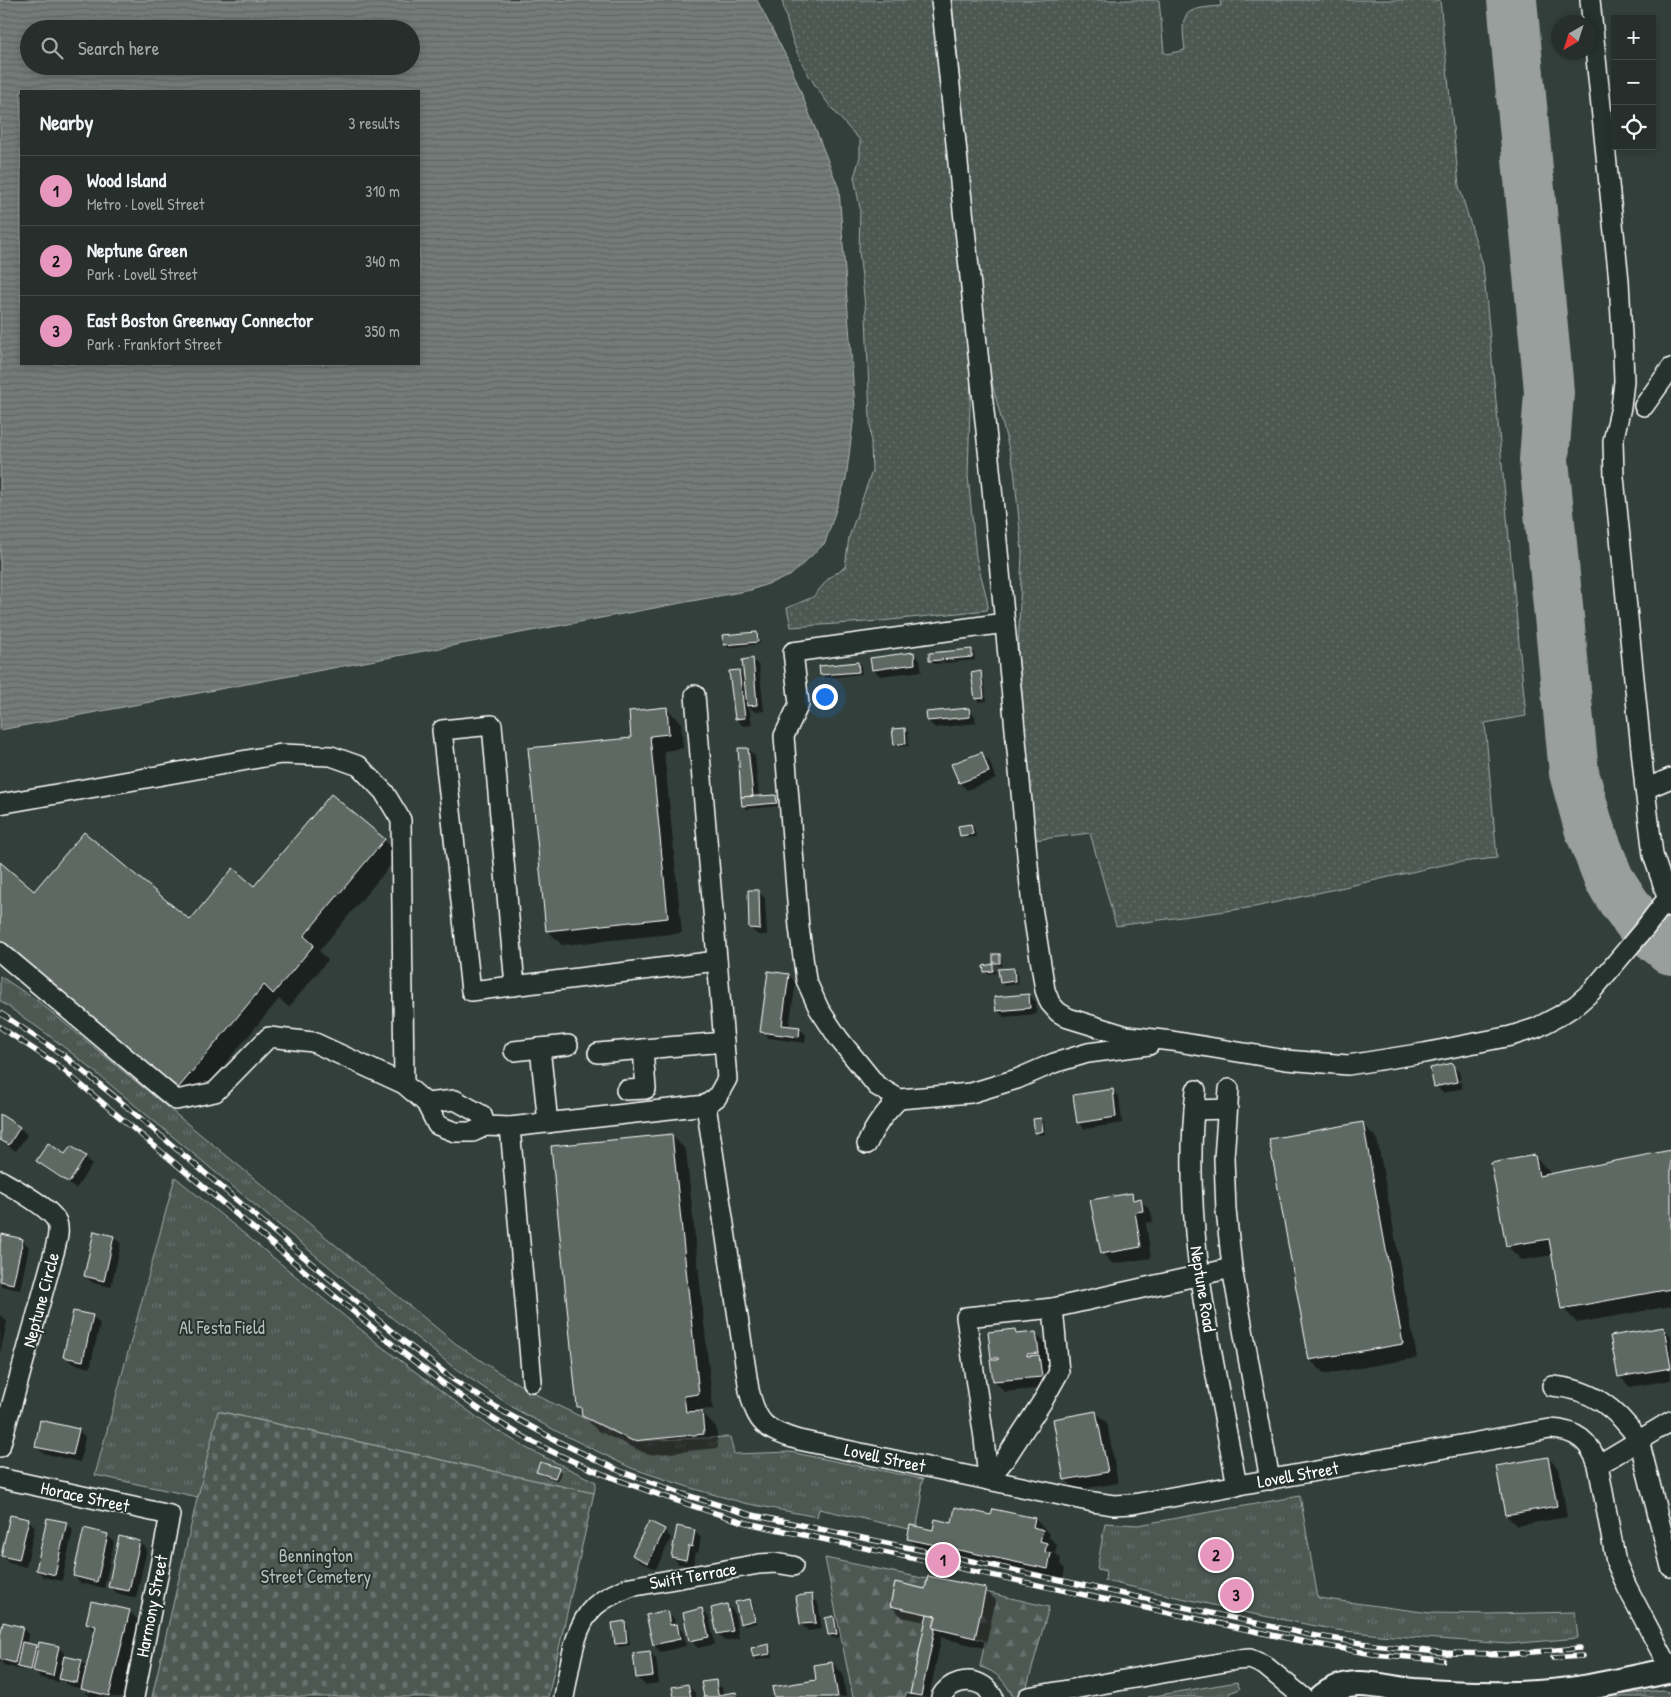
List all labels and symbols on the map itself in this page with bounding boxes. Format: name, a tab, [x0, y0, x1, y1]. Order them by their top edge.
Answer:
north arrow	[1551, 15, 1596, 60]
your location	[812, 684, 838, 710]
street label: Neptune Road	[1184, 1244, 1223, 1334]
street label: Neptune Circle	[16, 1250, 65, 1350]
park label: Al Festa Field	[179, 1315, 265, 1340]
street label: Lovell Street	[842, 1437, 929, 1478]
street label: Lovell Street	[1255, 1455, 1341, 1494]
street label: Horace Street	[39, 1475, 132, 1518]
pin: 2	[1200, 1536, 1232, 1574]
pin: 1	[927, 1541, 959, 1579]
park label: Bennington Street Cemetery	[261, 1543, 372, 1589]
street label: Harmony Street	[129, 1552, 174, 1659]
street label: Swift Terrace	[647, 1556, 738, 1595]
pin: 3	[1220, 1576, 1252, 1614]

